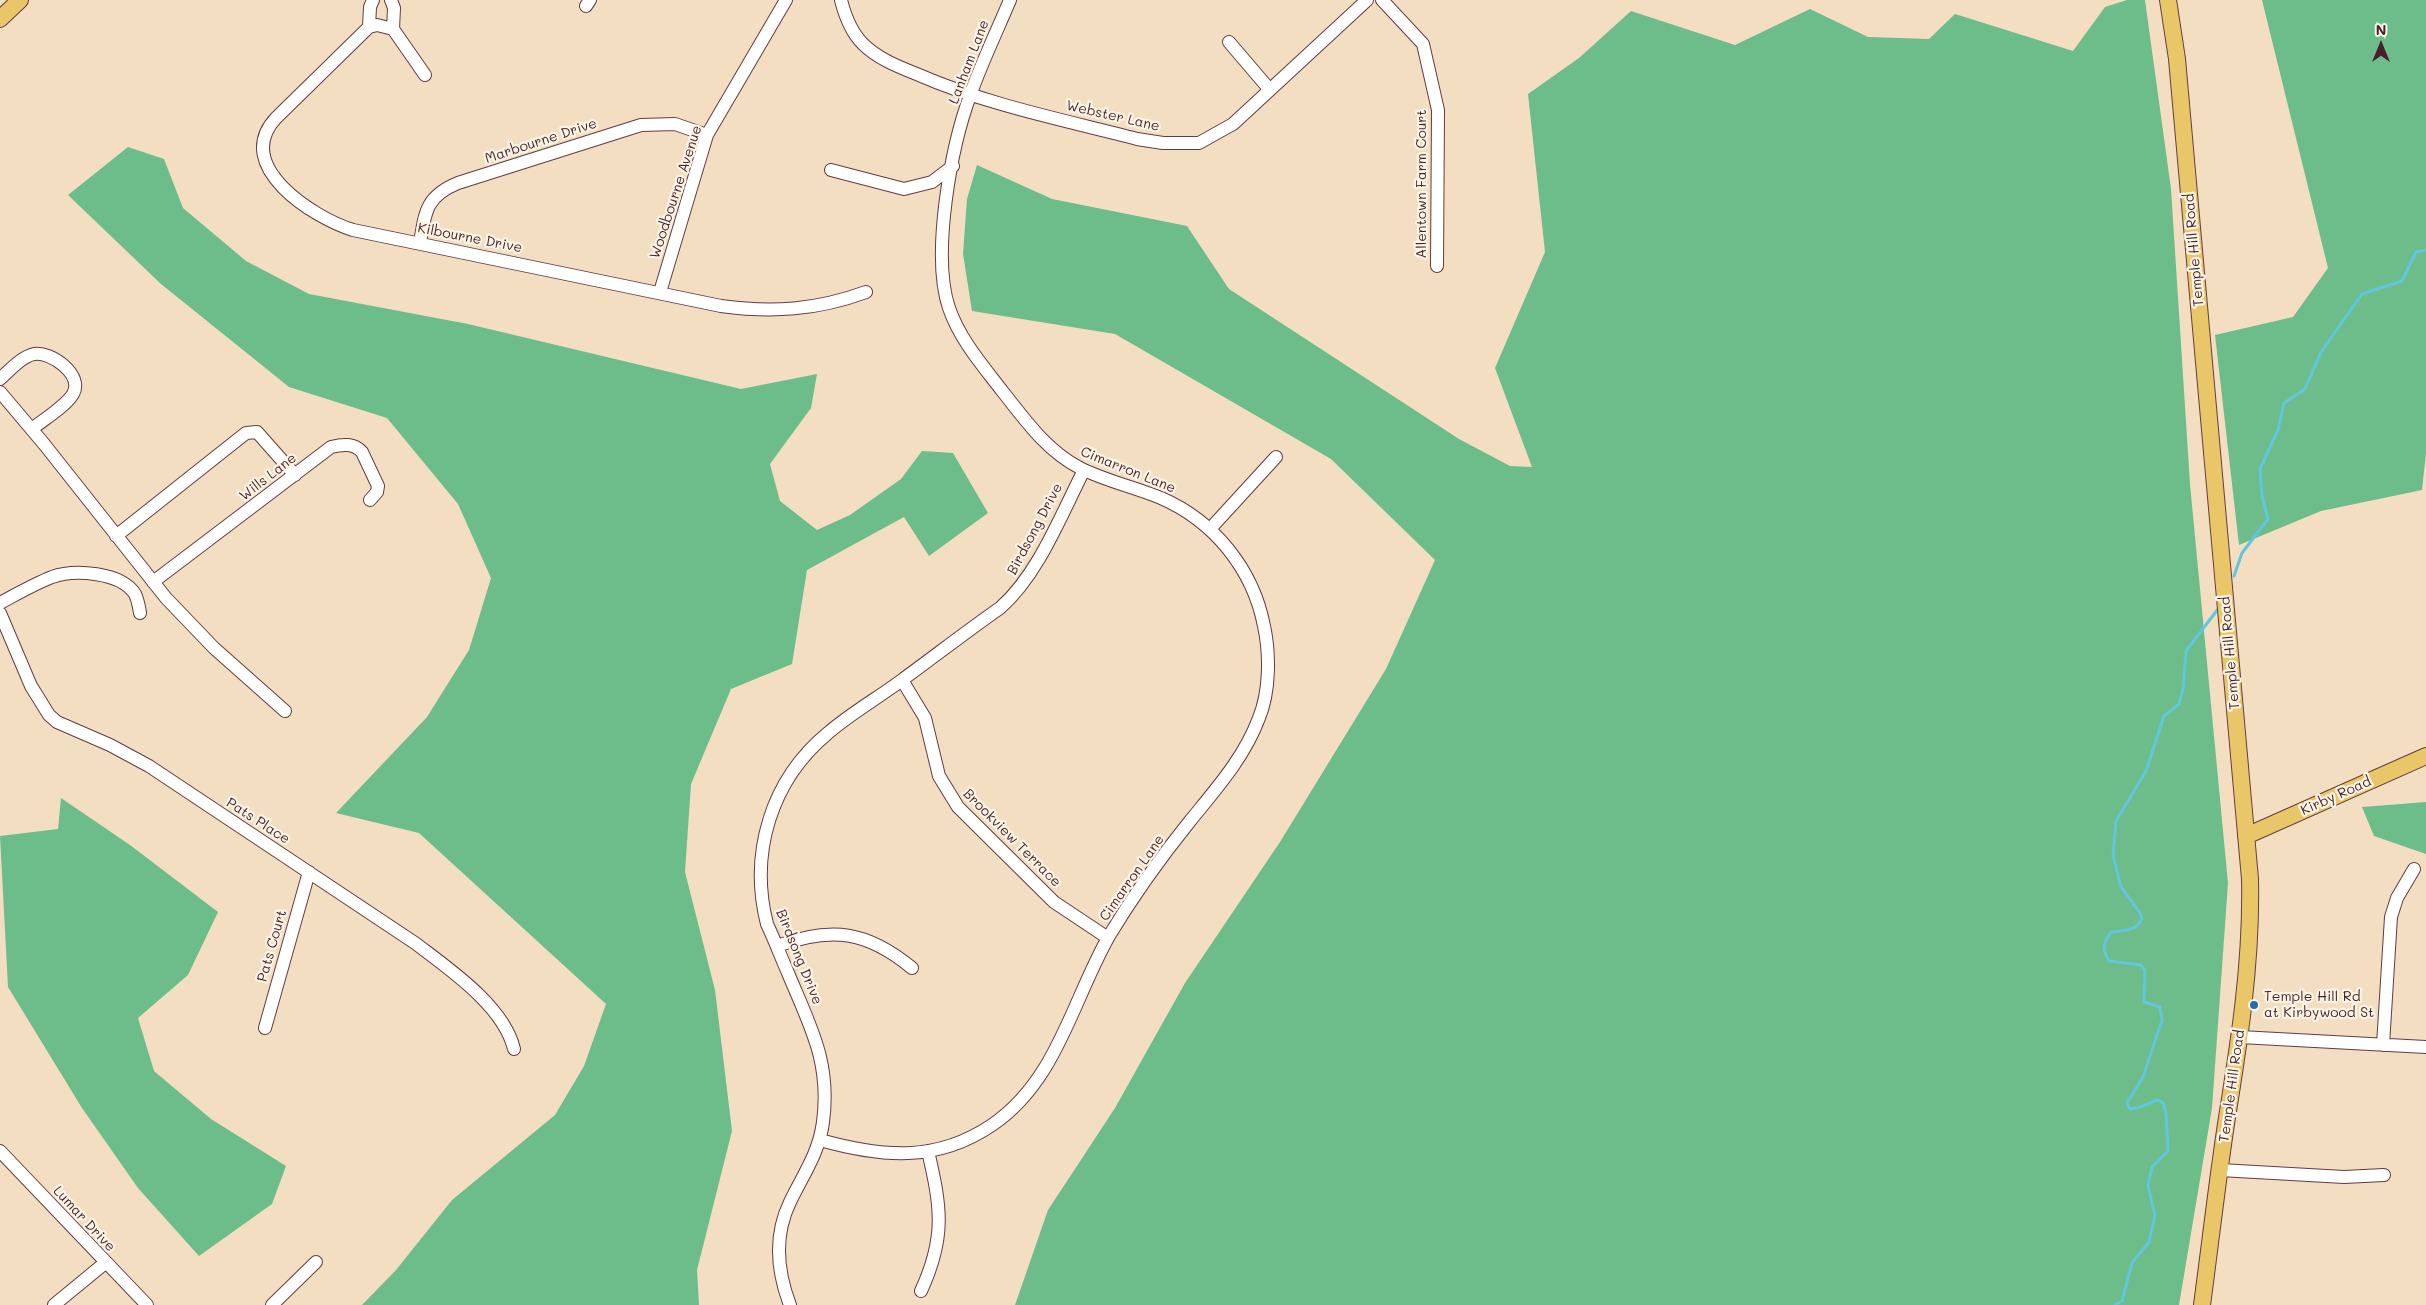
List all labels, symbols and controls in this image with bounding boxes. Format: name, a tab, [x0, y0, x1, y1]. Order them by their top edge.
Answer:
street label: Lanham Lane	[945, 18, 993, 106]
north arrow	[2356, 20, 2406, 70]
text: N	[2376, 20, 2386, 39]
street label: Webster Lane	[1065, 97, 1161, 135]
street label: Allentown Farm Court	[1414, 109, 1430, 259]
street label: Marbourne Drive	[483, 115, 599, 167]
street label: Woodbourne Avenue	[647, 123, 705, 261]
street label: Temple Hill Road	[2181, 193, 2207, 307]
street label: Kilbourne Drive	[416, 220, 524, 256]
street label: Cimarron Lane	[1078, 443, 1178, 497]
street label: Wills Lane	[236, 450, 300, 504]
street label: Birdsong Drive	[1004, 480, 1066, 578]
street label: Temple Hill Road	[2217, 596, 2243, 710]
street label: Kirby Road	[2298, 773, 2374, 819]
street label: Brookview Terrace	[960, 786, 1064, 890]
street label: Pats Place	[223, 794, 293, 848]
street label: Cimarron Lane	[1096, 832, 1168, 924]
street label: Birdsong Drive	[772, 907, 826, 1007]
street label: Pats Court	[254, 908, 290, 984]
place label: Temple Hill Rd at Kirbywood St	[2264, 989, 2374, 1022]
marker: Temple Hill Rd at Kirbywood St	[2248, 999, 2260, 1011]
street label: Temple Hill Road	[2216, 1029, 2248, 1143]
street label: Lumar Drive	[49, 1183, 119, 1255]

